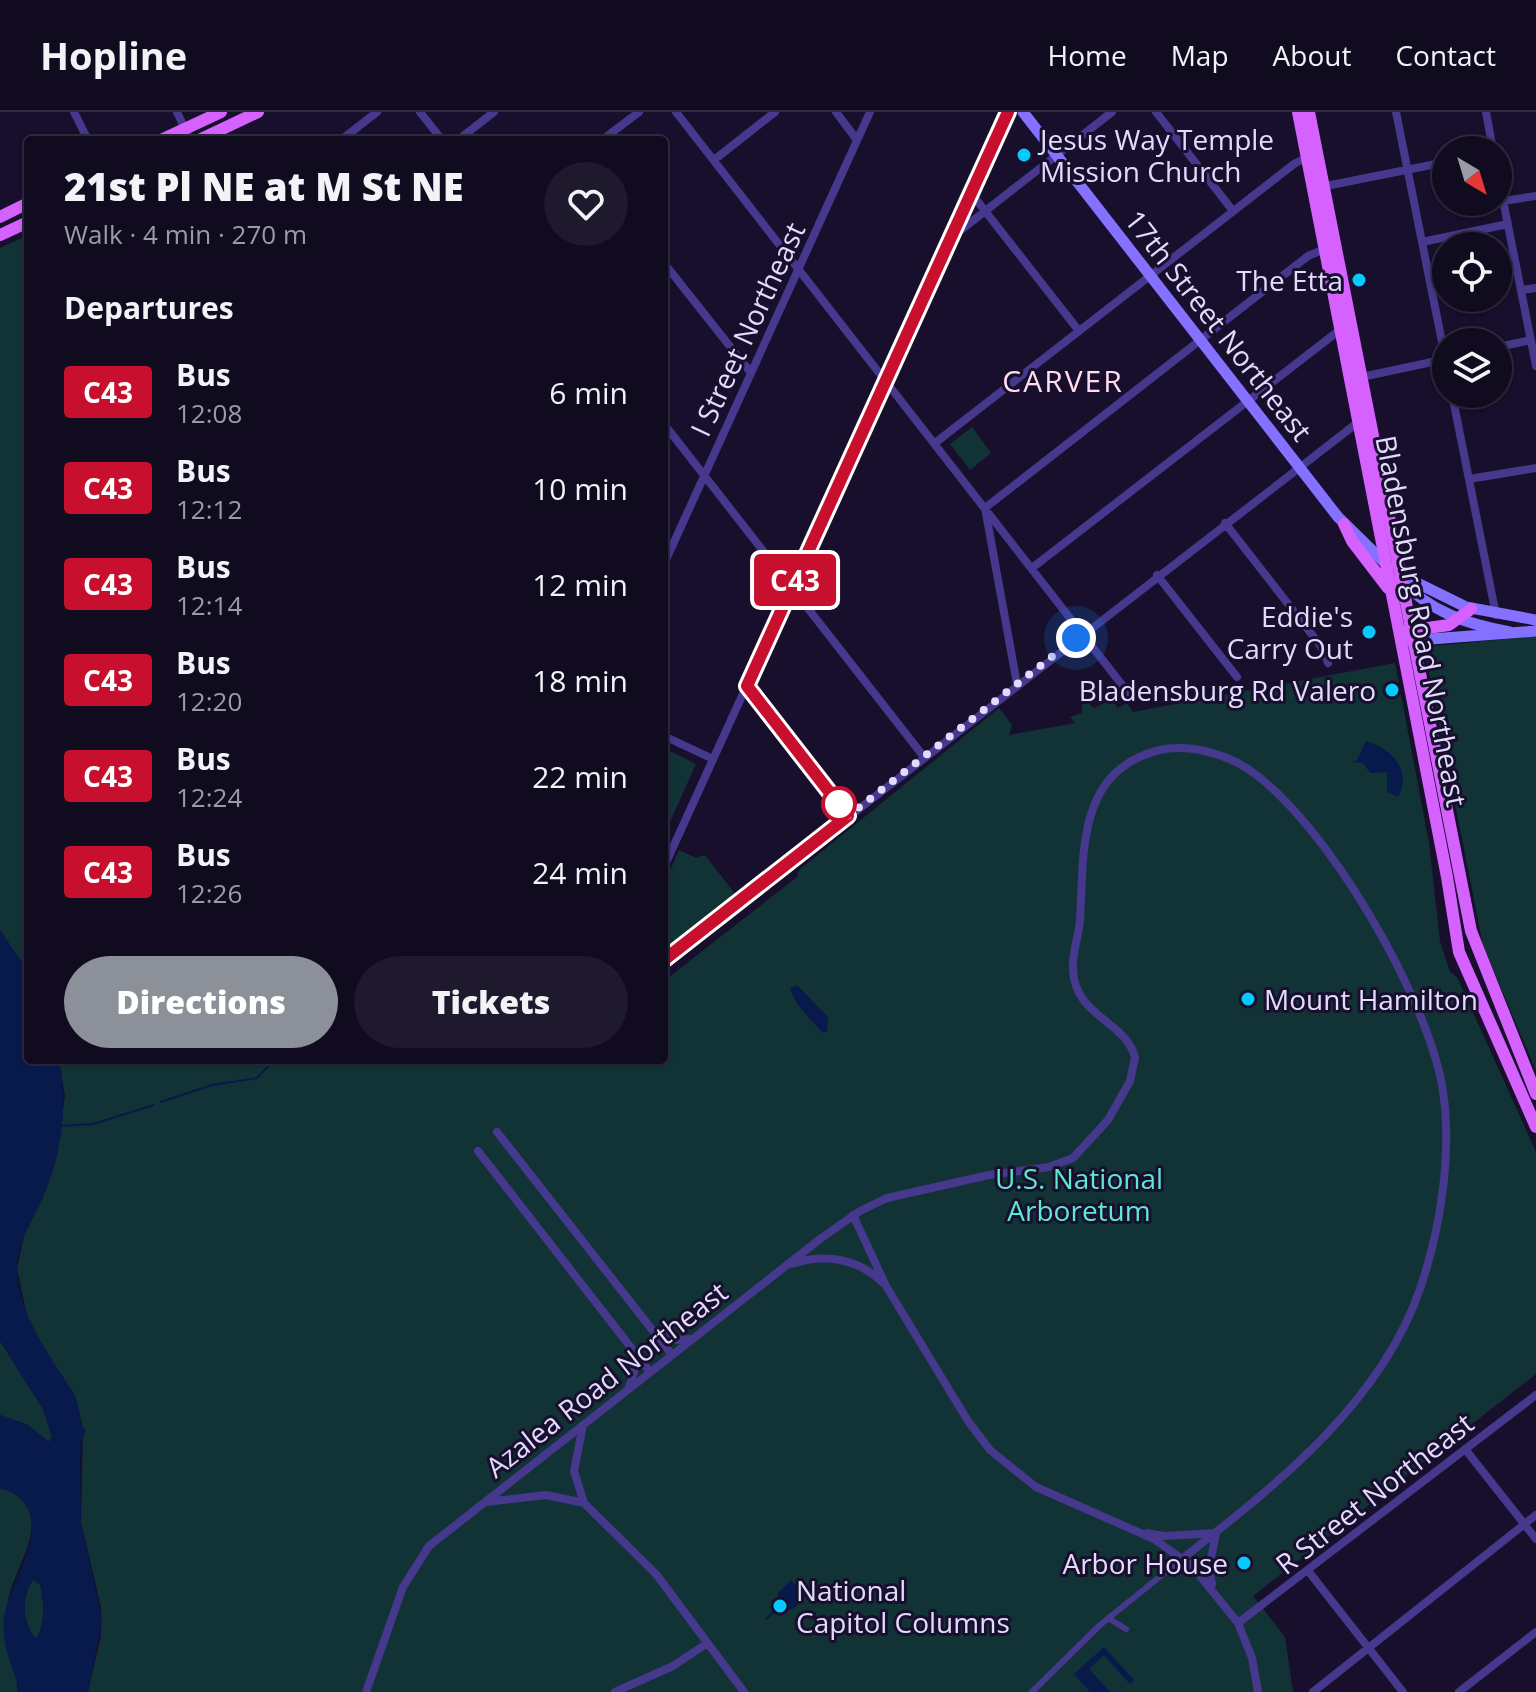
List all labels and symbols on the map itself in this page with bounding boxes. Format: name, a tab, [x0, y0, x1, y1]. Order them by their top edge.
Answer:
place label: Jesus Way Temple Mission Church	[1037, 120, 1274, 190]
north arrow	[1432, 136, 1512, 216]
marker: Jesus Way Temple Mission Church	[1015, 146, 1033, 164]
street label: 17th Street Northeast	[1117, 202, 1321, 448]
street label: I Street Northeast	[681, 216, 813, 442]
place label: The Etta	[1236, 261, 1343, 299]
marker: The Etta	[1350, 271, 1368, 289]
district label: CARVER	[1002, 360, 1124, 401]
street label: Bladensburg Road Northeast	[1367, 432, 1477, 810]
line badge: C43	[749, 554, 841, 606]
place label: Eddie's Carry Out	[1227, 597, 1353, 667]
your location	[1056, 618, 1096, 658]
marker: Eddie's Carry Out	[1360, 623, 1378, 641]
place label: Bladensburg Rd Valero	[1079, 671, 1376, 709]
marker: Bladensburg Rd Valero	[1383, 681, 1401, 699]
unlabelled marker	[822, 787, 856, 821]
place label: Mount Hamilton	[1264, 980, 1478, 1018]
marker: Mount Hamilton	[1239, 990, 1257, 1008]
park label: U.S. National Arboretum	[995, 1159, 1163, 1229]
street label: Azalea Road Northeast	[477, 1273, 735, 1485]
street label: R Street Northeast	[1267, 1404, 1481, 1582]
place label: Arbor House	[1062, 1544, 1228, 1582]
marker: Arbor House	[1235, 1554, 1253, 1572]
place label: National Capitol Columns	[796, 1571, 1010, 1641]
marker: National Capitol Columns	[771, 1597, 789, 1615]

